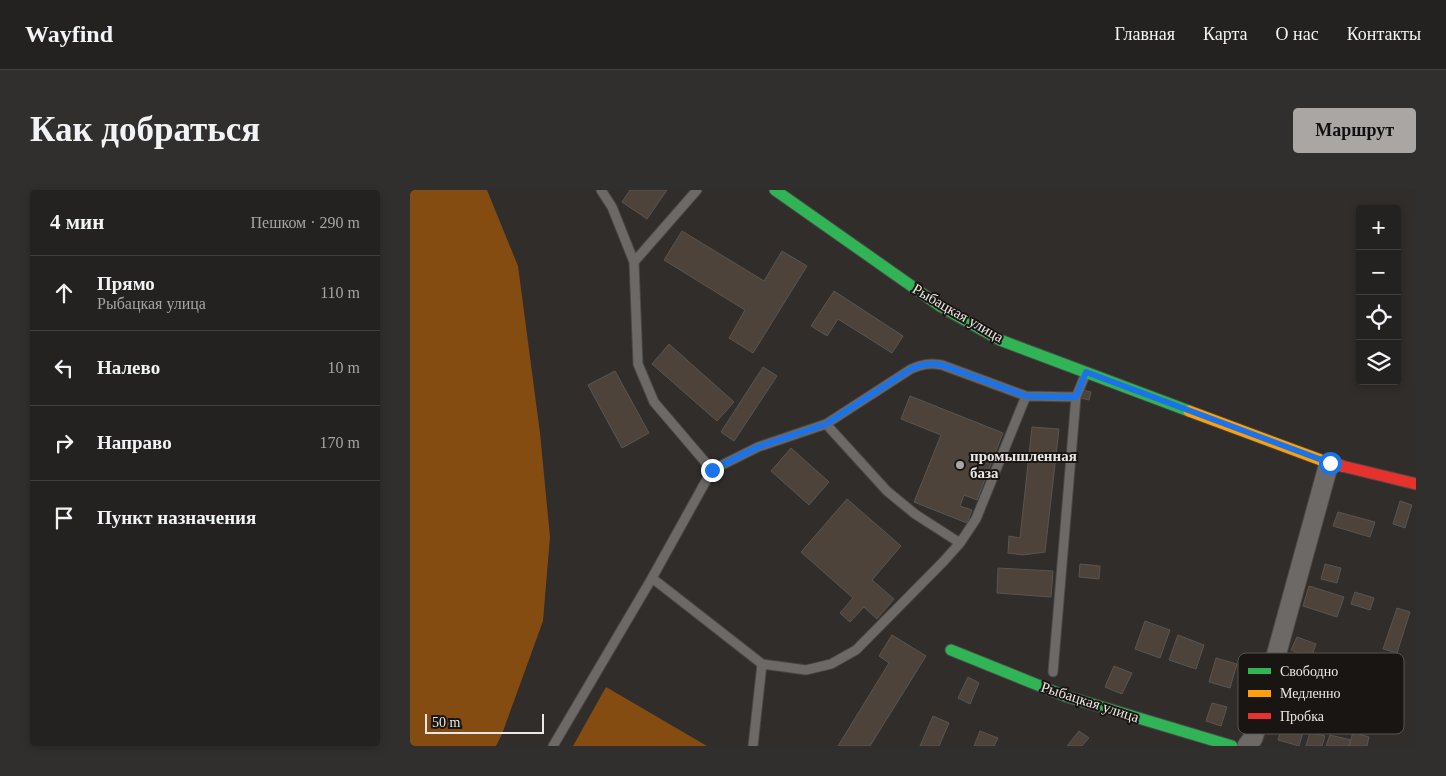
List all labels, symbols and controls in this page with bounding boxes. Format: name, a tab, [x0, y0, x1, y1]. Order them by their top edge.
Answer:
text: Wayfind	[25, 21, 113, 47]
text: Главная	[1115, 24, 1175, 44]
text: Карта	[1203, 24, 1248, 44]
text: О нас	[1276, 24, 1319, 44]
text: Контакты	[1347, 24, 1421, 44]
button: Маршрут	[1293, 108, 1416, 153]
text: Как добраться	[30, 110, 260, 149]
map controls	[1356, 205, 1401, 385]
button: +	[1356, 205, 1401, 250]
text: 4 мин	[50, 210, 104, 234]
text: Пешком · 290 m	[250, 214, 360, 231]
button: −	[1356, 250, 1401, 295]
text: Прямо	[97, 273, 155, 294]
icon: ahead	[50, 279, 78, 307]
street label: Рыбацкая улица	[910, 281, 1007, 346]
text: 110 m	[320, 284, 360, 301]
text: Рыбацкая улица	[97, 295, 206, 312]
button: locate	[1356, 295, 1401, 340]
button: layers	[1356, 340, 1401, 385]
icon: left	[50, 354, 78, 382]
text: Налево	[97, 357, 160, 378]
text: 10 m	[328, 359, 360, 376]
icon: right	[50, 429, 78, 457]
text: Направо	[97, 432, 172, 453]
text: 170 m	[320, 434, 360, 451]
place label: промышленная база	[970, 448, 1077, 481]
route start	[1319, 452, 1342, 475]
route end	[701, 459, 724, 482]
marker: промышленная база	[954, 459, 966, 471]
icon: arrive	[50, 504, 78, 532]
text: Пункт назначения	[97, 507, 256, 528]
legend	[1238, 653, 1404, 734]
text: Свободно	[1280, 664, 1338, 679]
street label: Рыбацкая улица	[1039, 679, 1141, 725]
text: Медленно	[1280, 686, 1341, 701]
text: Пробка	[1280, 709, 1325, 724]
scale bar	[425, 711, 544, 734]
text: 50 m	[432, 715, 460, 730]

